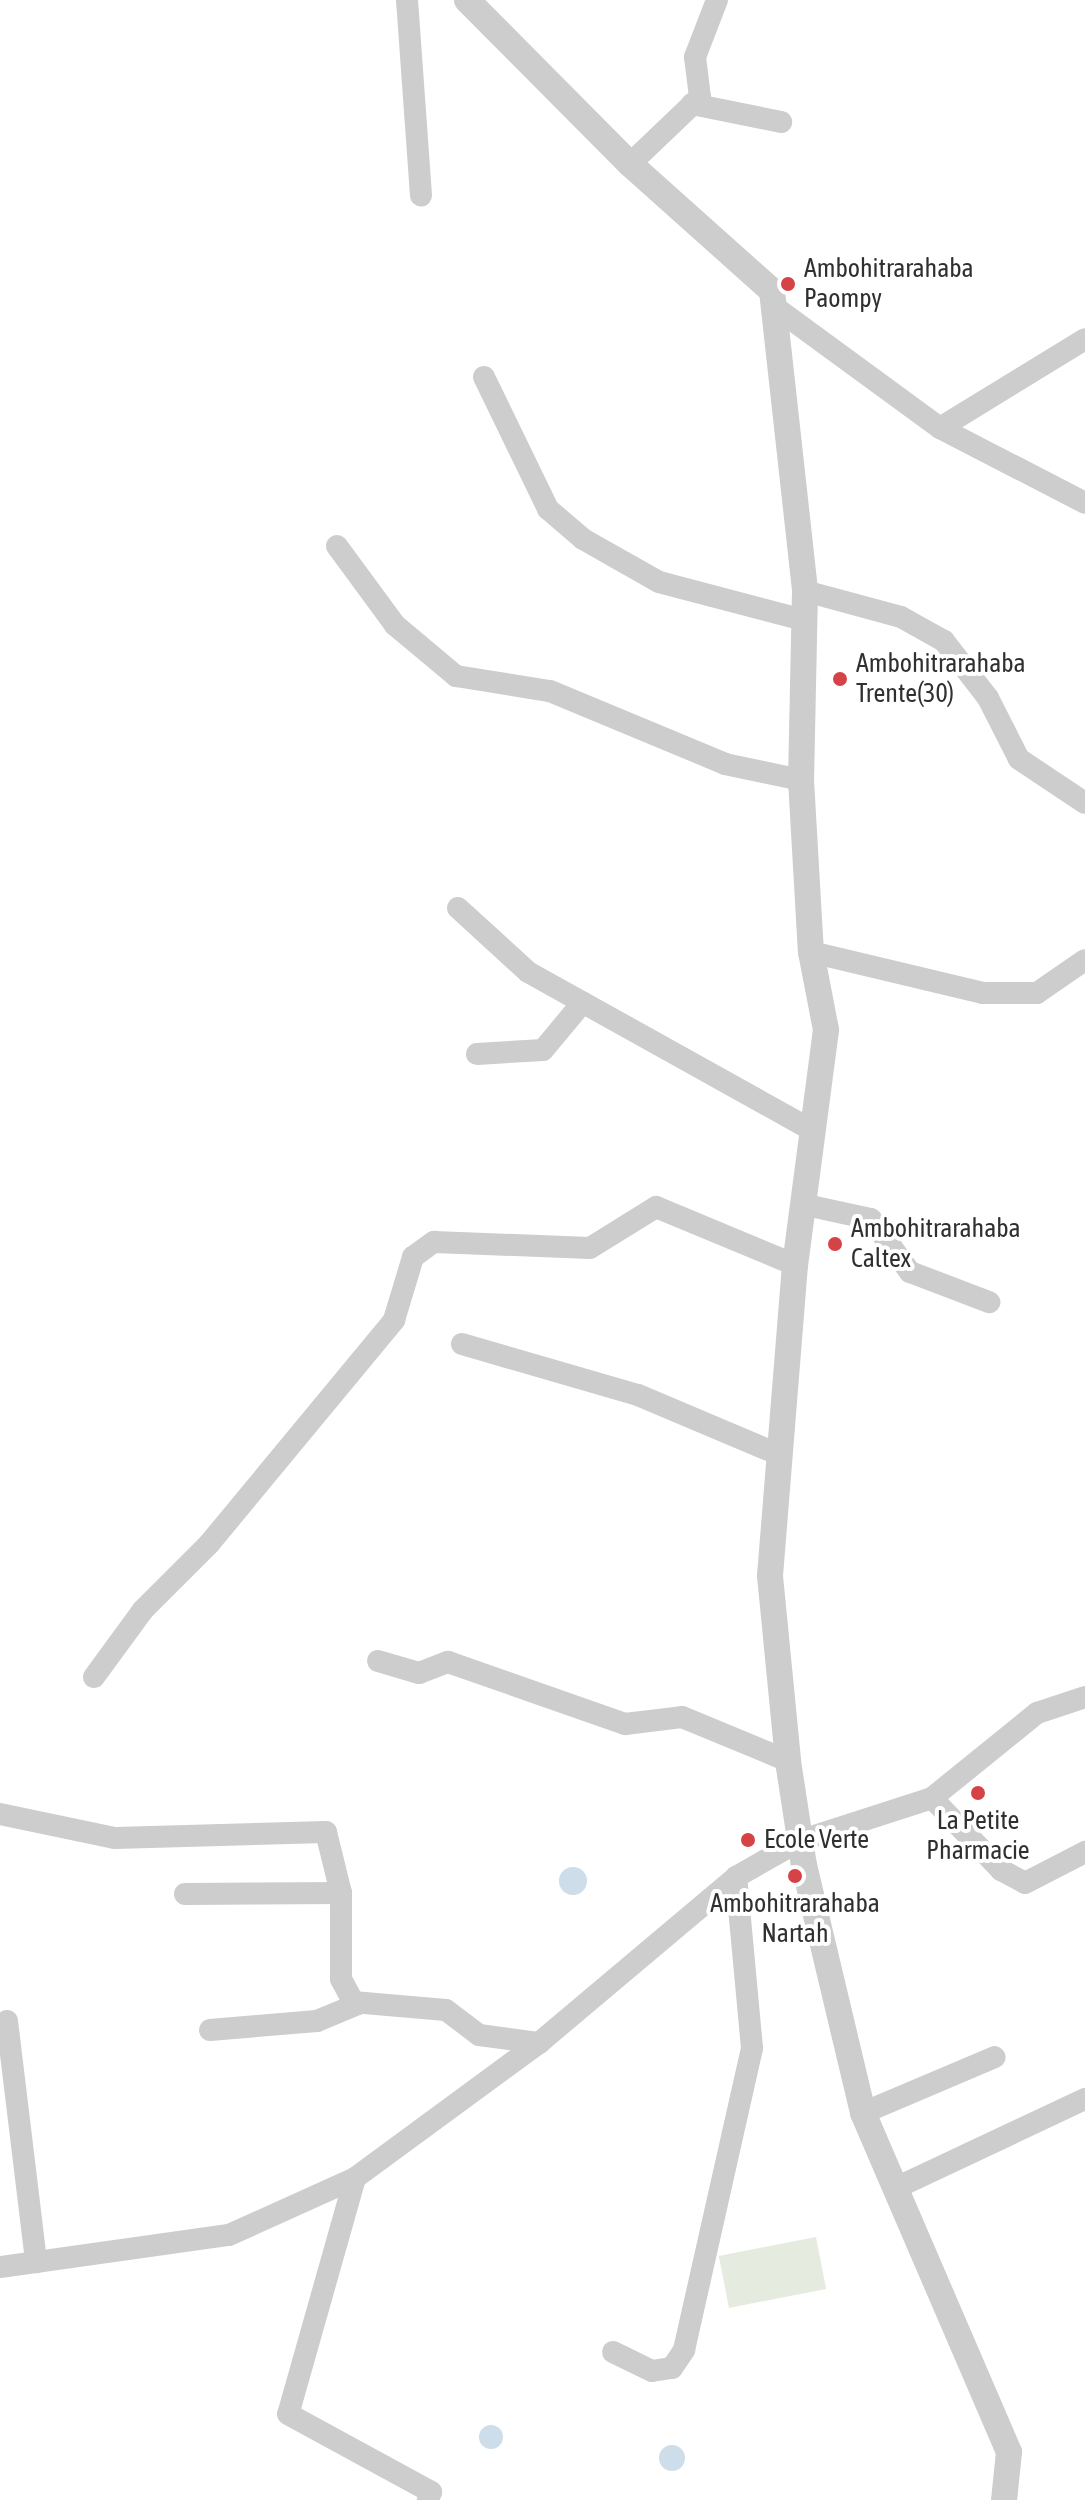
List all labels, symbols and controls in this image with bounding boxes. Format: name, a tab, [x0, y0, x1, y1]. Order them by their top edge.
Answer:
place label: Ambohitrarahaba Paompy	[804, 253, 974, 314]
marker: Ambohitrarahaba Paompy	[779, 275, 797, 293]
place label: Ambohitrarahaba Trente(30)	[856, 648, 1026, 710]
marker: Ambohitrarahaba Trente(30)	[831, 670, 849, 688]
place label: Ambohitrarahaba Caltex	[851, 1213, 1021, 1274]
marker: Ambohitrarahaba Caltex	[826, 1235, 844, 1253]
marker: La Petite Pharmacie	[969, 1784, 987, 1802]
place label: La Petite Pharmacie	[926, 1805, 1030, 1866]
place label: Ecole Verte	[764, 1824, 869, 1856]
marker: Ecole Verte	[739, 1831, 757, 1849]
marker: Ambohitrarahaba Nartah	[786, 1867, 804, 1885]
place label: Ambohitrarahaba Nartah	[710, 1888, 880, 1950]

